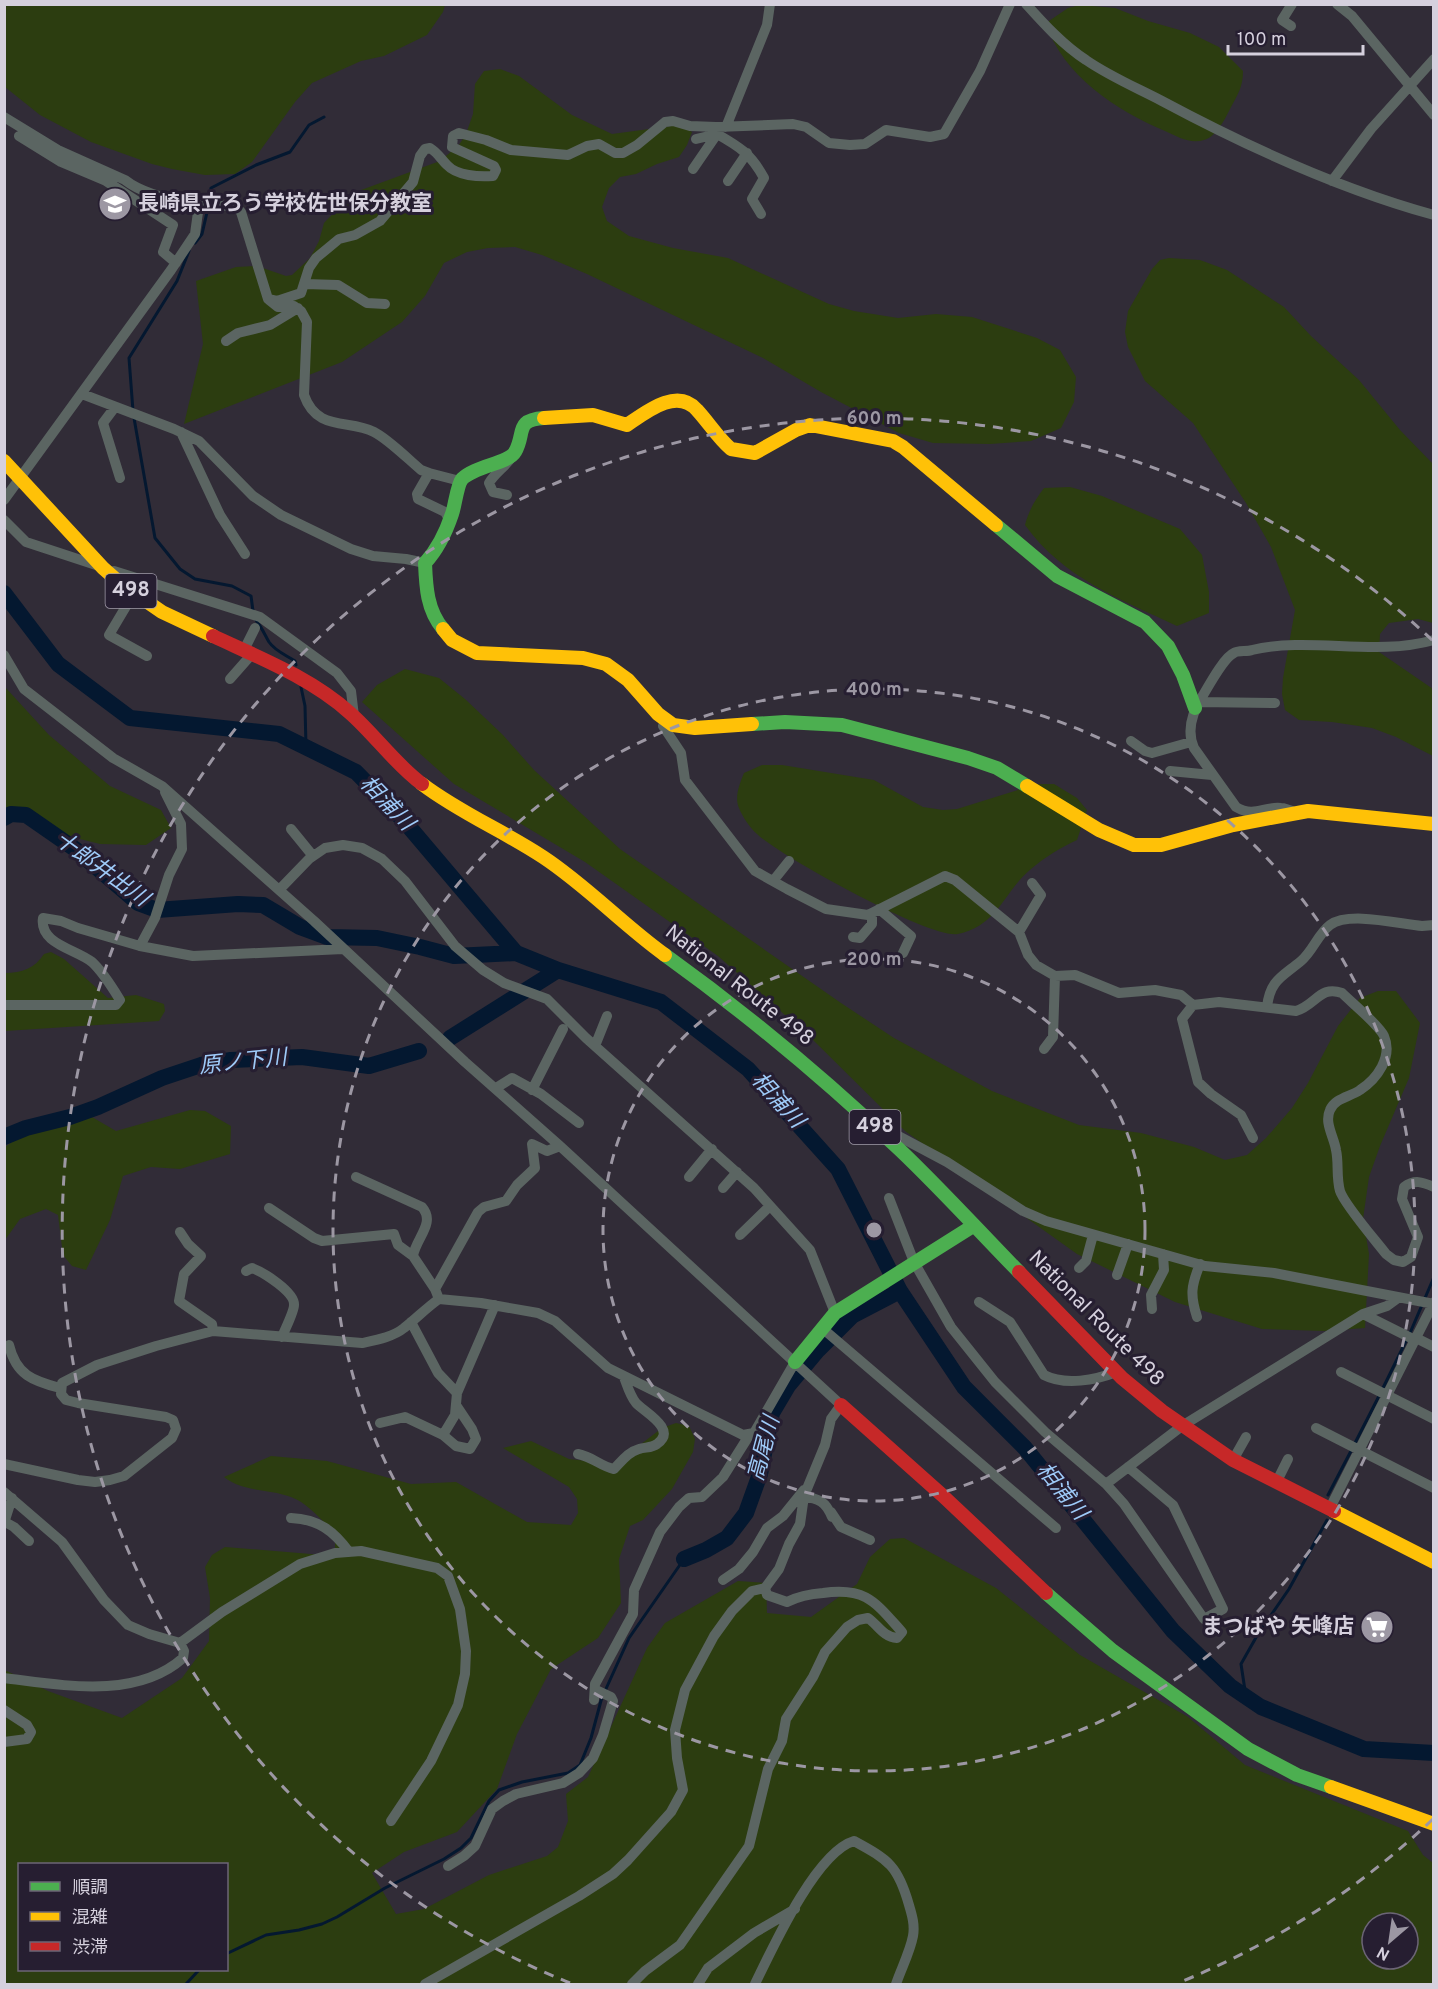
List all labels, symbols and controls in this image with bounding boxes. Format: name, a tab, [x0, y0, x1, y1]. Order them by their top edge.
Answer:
scale bar	[1228, 18, 1363, 56]
text: 100 m	[1237, 29, 1286, 52]
school or university icon: 長崎県立ろう学校佐世保分教室	[97, 186, 133, 222]
place label: 長崎県立ろう学校佐世保分教室	[138, 191, 432, 218]
text: 600 m	[846, 408, 902, 431]
road number: 498	[106, 574, 156, 608]
text: 400 m	[846, 679, 902, 702]
water label: 相浦川	[353, 771, 420, 839]
water label: 十郎井出川	[49, 827, 155, 914]
street label: National Route 498	[659, 919, 819, 1053]
text: 200 m	[846, 949, 902, 972]
water label: 原ノ下川	[198, 1045, 290, 1081]
water label: 相浦川	[745, 1067, 810, 1136]
road number: 498	[850, 1110, 900, 1144]
centre of rings	[864, 1220, 884, 1240]
street label: National Route 498	[1022, 1245, 1170, 1393]
water label: 高尾川	[743, 1412, 787, 1484]
water label: 相浦川	[1030, 1458, 1094, 1528]
supermarket icon: まつばや 矢峰店	[1359, 1609, 1395, 1645]
place label: まつばや 矢峰店	[1202, 1614, 1354, 1641]
legend	[18, 1863, 228, 1971]
text: 順調	[72, 1877, 108, 1900]
text: 混雑	[72, 1907, 108, 1930]
north arrow	[1360, 1911, 1420, 1971]
text: 渋滞	[72, 1937, 108, 1960]
text: N	[1374, 1941, 1394, 1964]

